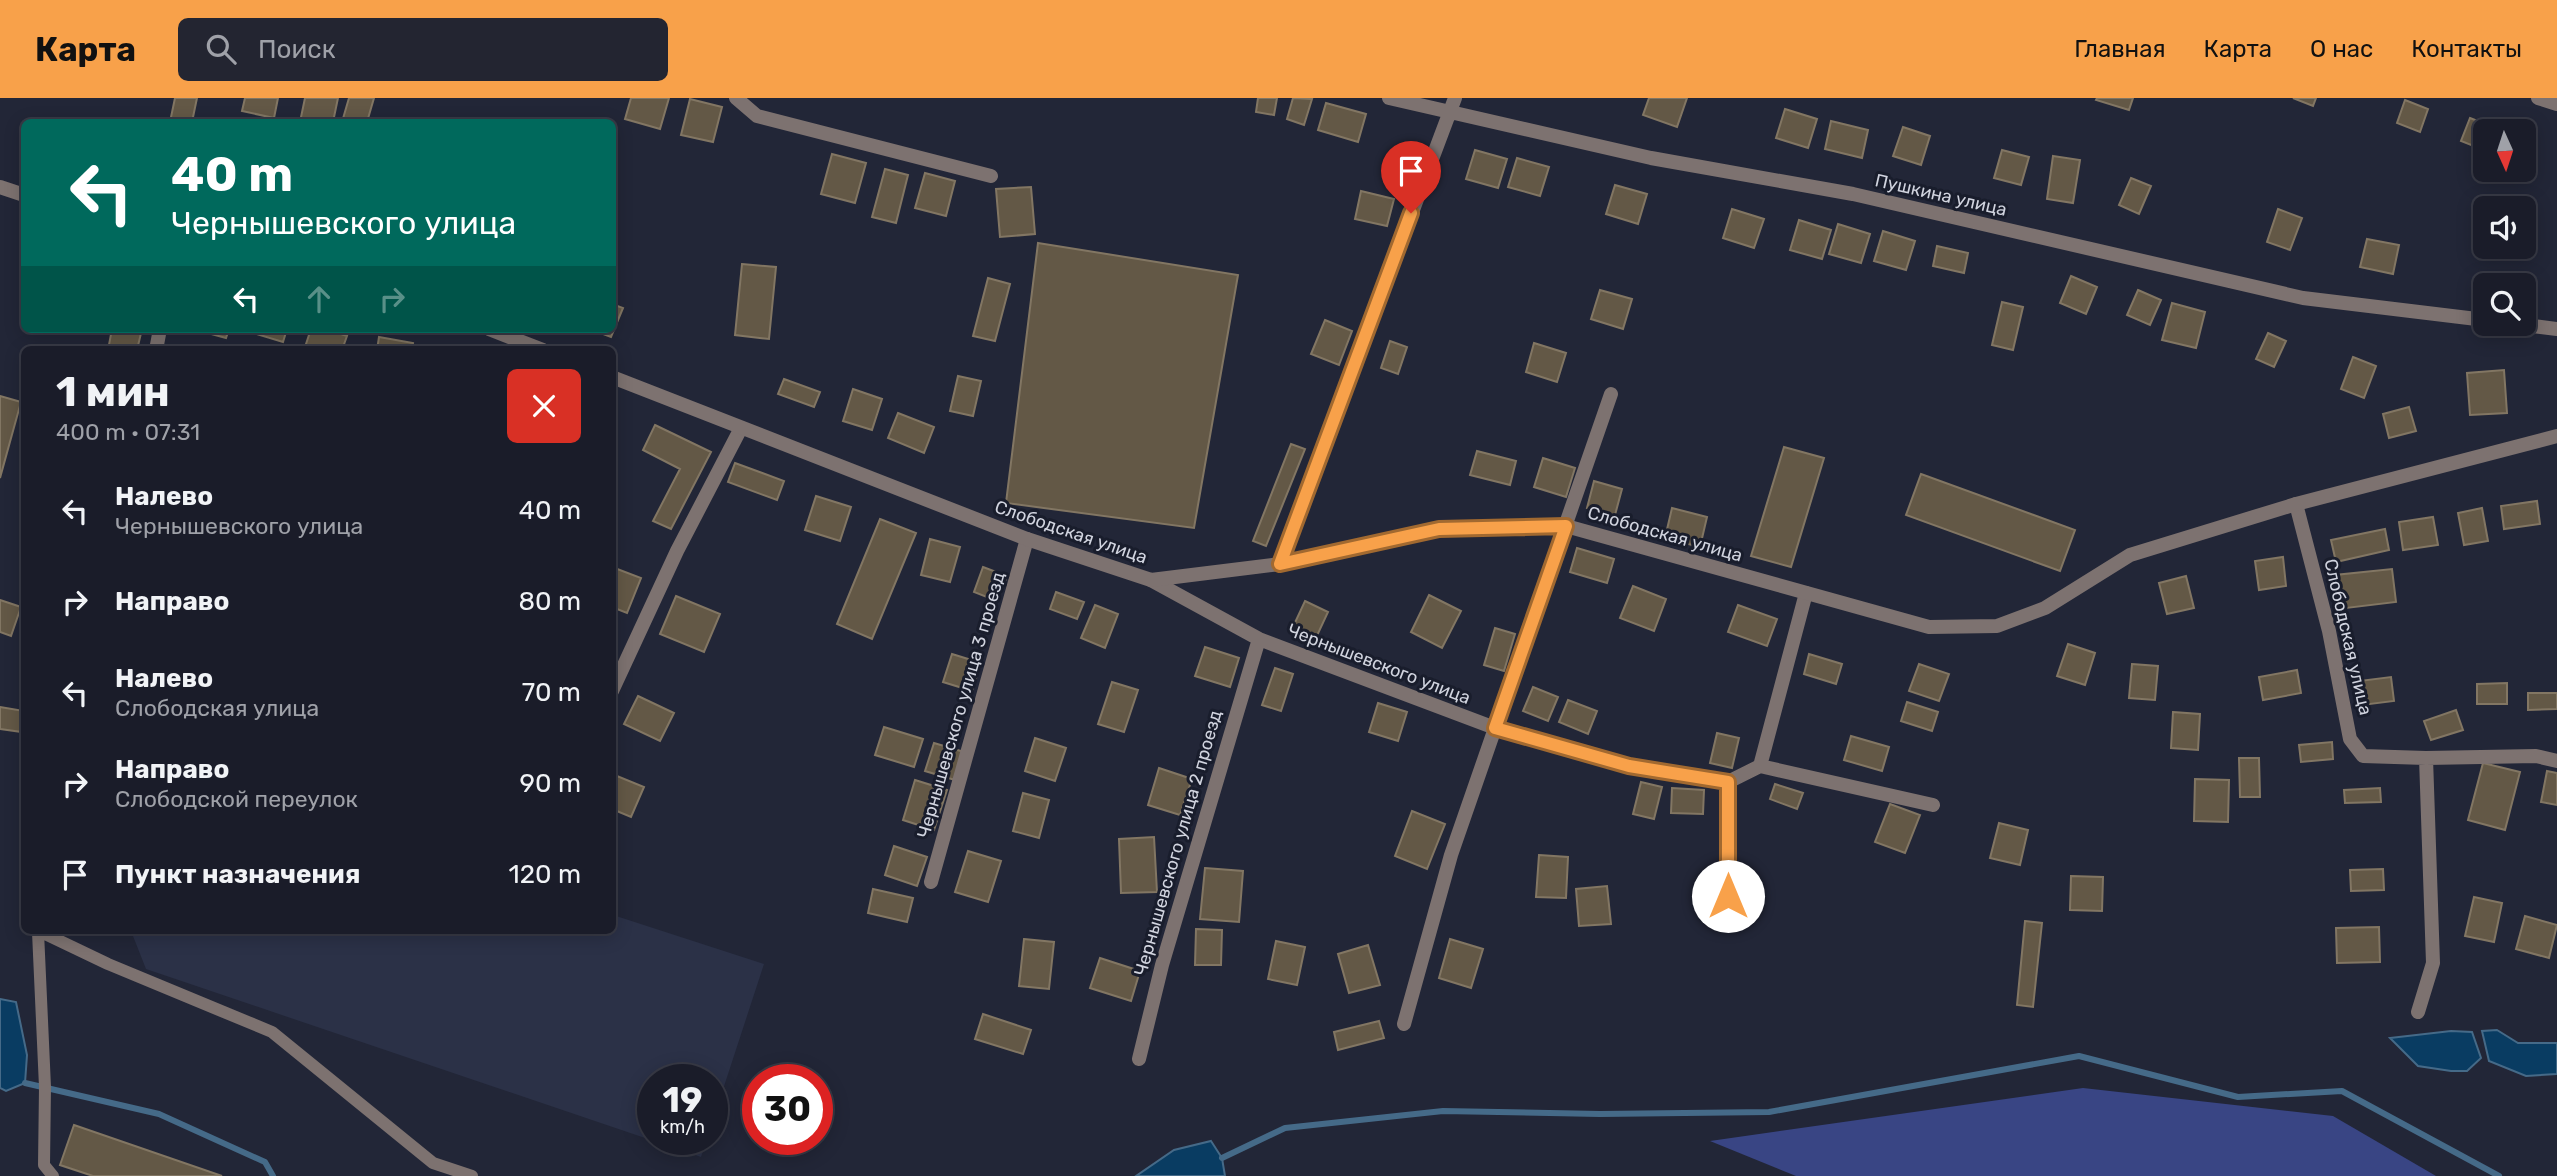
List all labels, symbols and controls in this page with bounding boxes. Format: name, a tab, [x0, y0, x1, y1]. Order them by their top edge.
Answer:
search box	[178, 18, 668, 81]
text: Карта	[35, 30, 136, 69]
icon: search	[202, 30, 240, 68]
text: Поиск	[258, 34, 336, 65]
text: Главная	[2074, 35, 2166, 63]
text: Карта	[2204, 35, 2272, 63]
text: О нас	[2310, 35, 2373, 63]
text: Контакты	[2411, 35, 2522, 63]
north arrow	[2473, 119, 2536, 182]
map controls	[2473, 119, 2536, 336]
pin	[1381, 141, 1441, 213]
text: 40 m	[171, 145, 293, 203]
icon: left	[56, 147, 147, 238]
icon: arrive	[1392, 152, 1430, 190]
street label: Пушкина улица	[1873, 169, 2009, 221]
button: sound	[2473, 196, 2536, 259]
text: Чернышевского улица	[171, 204, 516, 242]
button: search	[2473, 273, 2536, 336]
icon: left	[227, 280, 265, 318]
icon: ahead	[300, 280, 338, 318]
icon: right	[373, 280, 411, 318]
text: 1 мин	[56, 367, 170, 417]
button: close	[507, 369, 581, 443]
text: 400 m · 07:31	[56, 418, 200, 446]
text: Налево	[115, 481, 213, 512]
icon: left	[56, 492, 94, 530]
text: 40 m	[519, 495, 581, 526]
street label: Слободская улица	[992, 496, 1150, 568]
street label: Слободская улица	[1585, 501, 1745, 567]
text: Чернышевского улица	[115, 512, 363, 540]
street label: Слободская улица	[2319, 557, 2377, 717]
street label: Чернышевского улица 3 проезд	[912, 569, 1010, 841]
icon: right	[56, 583, 94, 621]
text: Направо	[115, 586, 229, 617]
text: 80 m	[518, 586, 581, 617]
street label: Чернышевского улица	[1284, 619, 1474, 709]
text: Налево	[115, 663, 213, 694]
icon: left	[56, 674, 94, 712]
text: 70 m	[522, 677, 581, 708]
text: Слободская улица	[115, 694, 319, 722]
street label: Чернышевского улица 2 проезд	[1129, 707, 1227, 978]
text: Направо	[115, 754, 229, 785]
icon: right	[56, 765, 94, 803]
text: 90 m	[520, 768, 581, 799]
text: Слободской переулок	[115, 785, 358, 813]
icon: arrive	[56, 856, 94, 894]
text: Пункт назначения	[115, 859, 360, 890]
text: 120 m	[509, 859, 581, 890]
position arrow	[1691, 859, 1765, 933]
speed limit sign: 30	[742, 1064, 833, 1155]
text: 19	[663, 1079, 702, 1121]
text: km/h	[660, 1116, 705, 1138]

